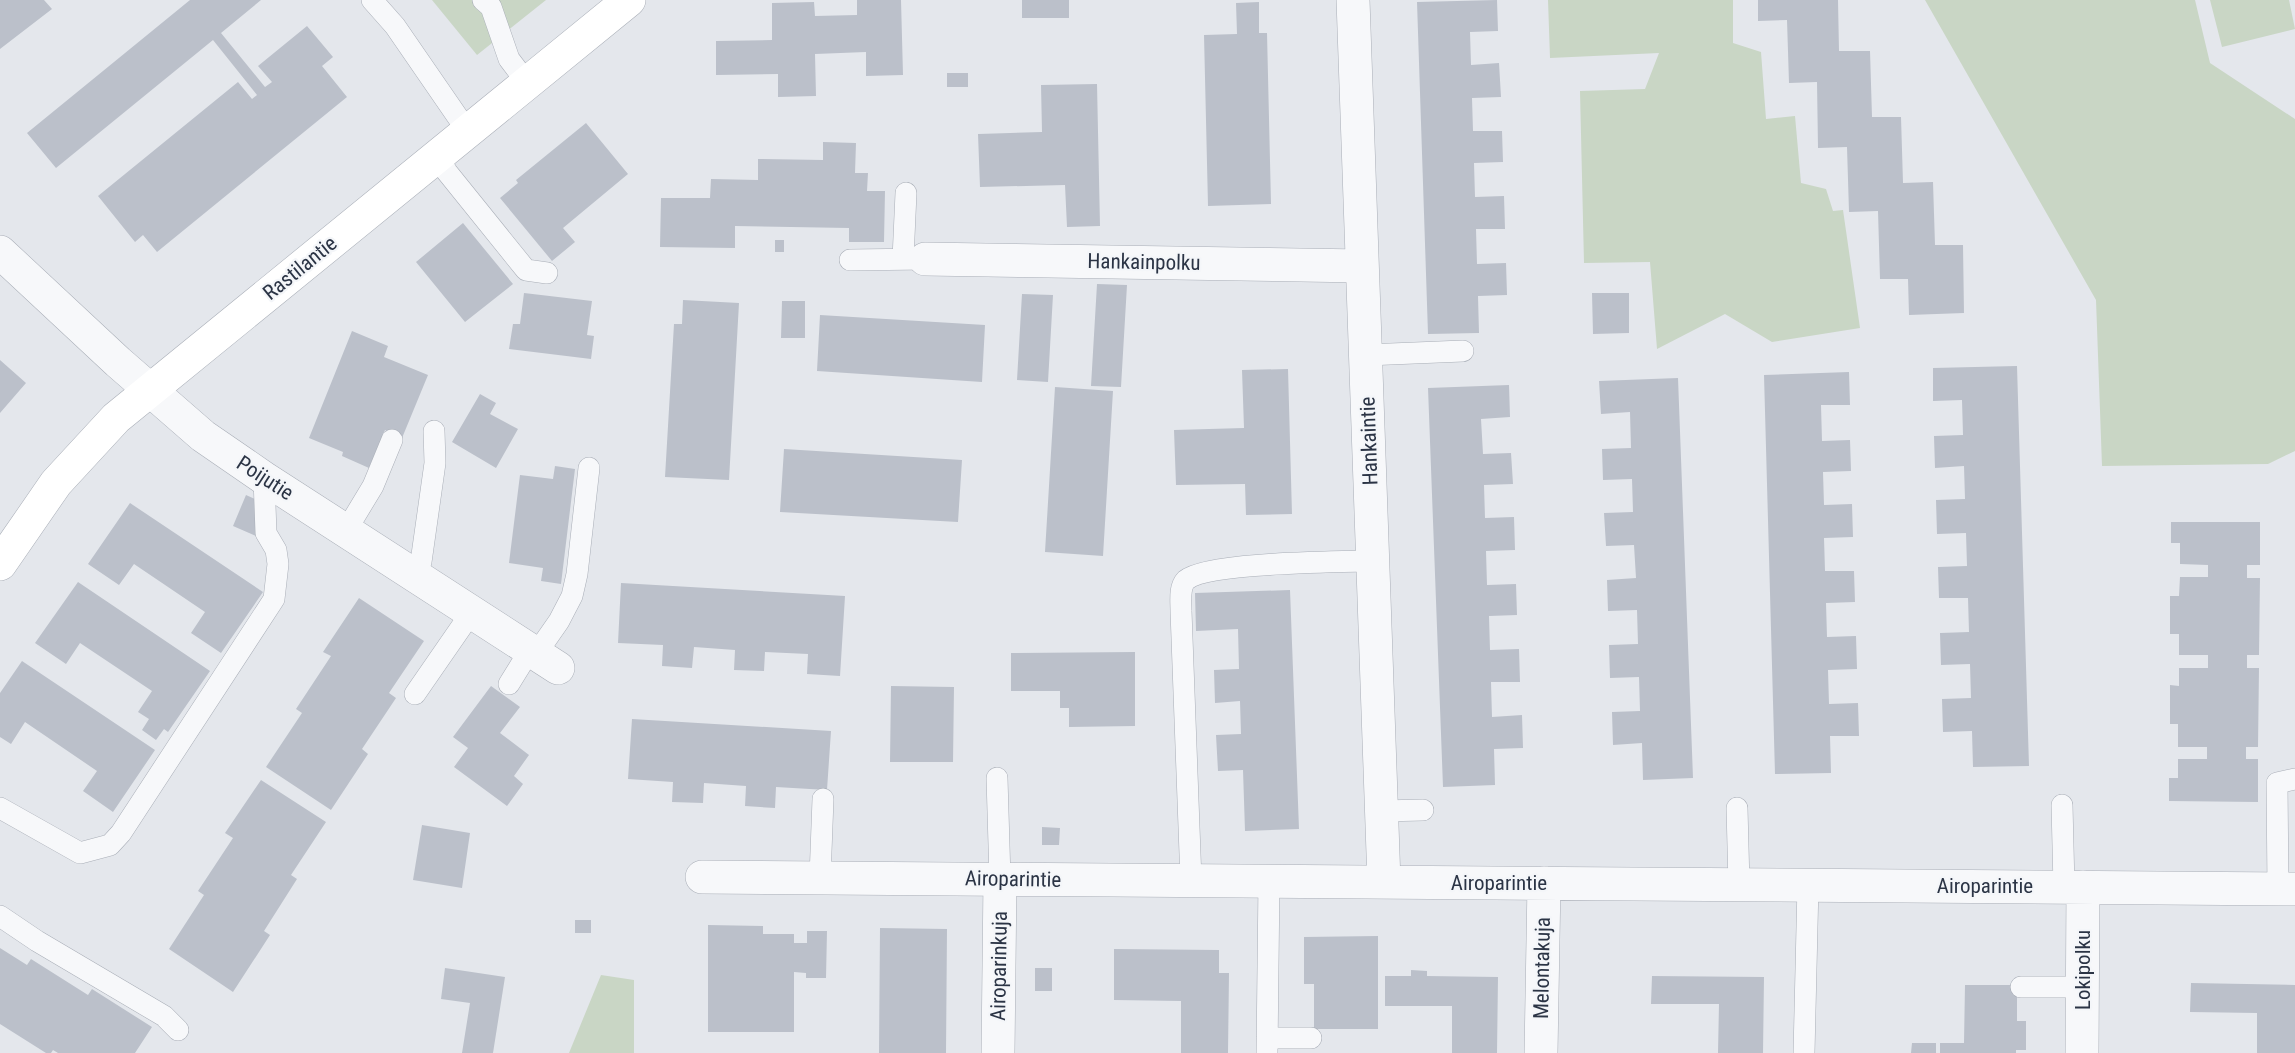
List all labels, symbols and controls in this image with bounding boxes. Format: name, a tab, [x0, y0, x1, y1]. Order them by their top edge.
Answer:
street label: Rastilantie	[258, 231, 342, 305]
street label: Hankainpolku	[1087, 249, 1201, 275]
street label: Hankaintie	[1355, 396, 1383, 486]
street label: Poijutie	[232, 451, 298, 505]
street label: Airoparintie	[965, 866, 1062, 892]
street label: Airoparintie	[1451, 871, 1547, 895]
street label: Airoparintie	[1937, 874, 2033, 898]
street label: Airoparinkuja	[986, 911, 1012, 1021]
street label: Melontakuja	[1529, 917, 1555, 1019]
street label: Lokipolku	[2071, 930, 2095, 1010]

